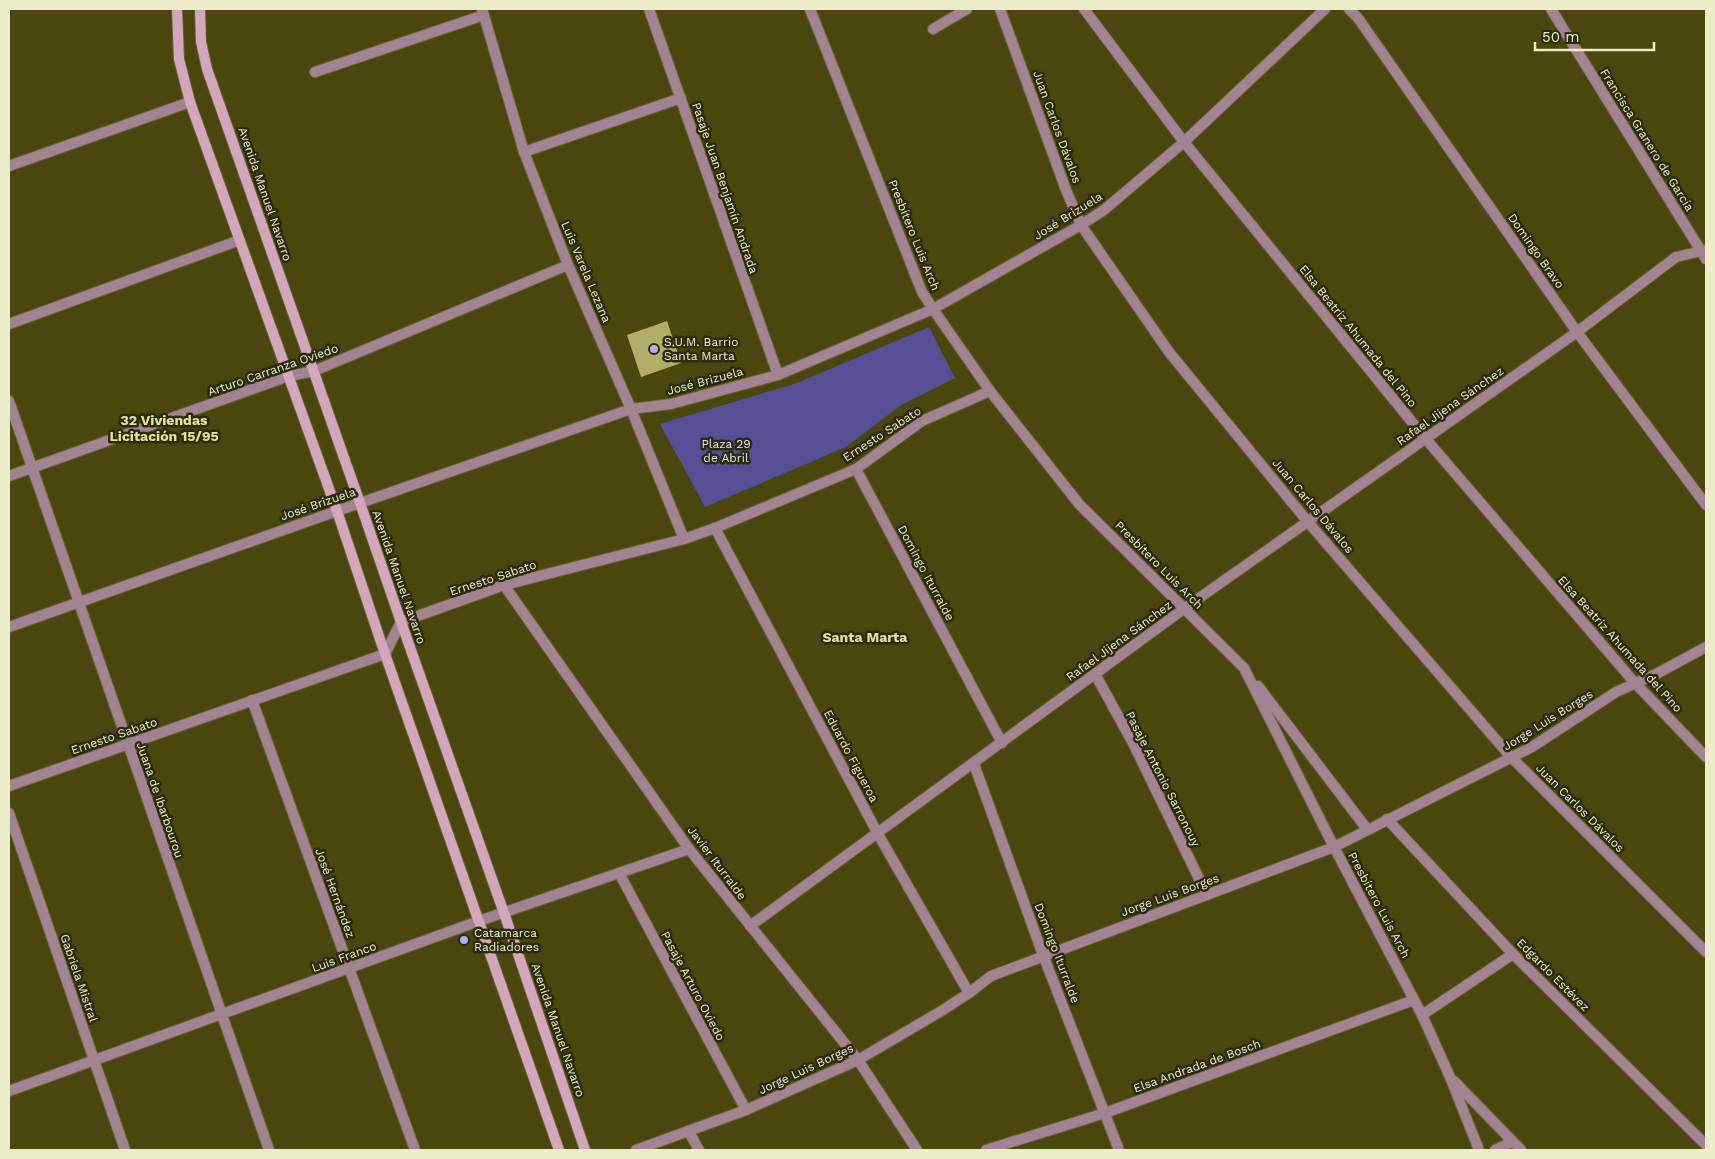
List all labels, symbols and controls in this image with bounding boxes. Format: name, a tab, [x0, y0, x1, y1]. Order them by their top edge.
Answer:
scale bar	[1535, 20, 1654, 52]
text: 50 m	[1542, 28, 1579, 46]
street label: Francisca Granero de García	[1597, 66, 1697, 214]
street label: Juan Carlos Dávalos	[1030, 69, 1084, 185]
street label: Pasaje Juan Benjamín Andrada	[689, 101, 761, 276]
street label: Avenida Manuel Navarro	[236, 125, 294, 263]
street label: Presbítero Luis Arch	[885, 178, 943, 292]
street label: José Brizuela	[1031, 189, 1105, 243]
street label: Domingo Bravo	[1505, 211, 1567, 291]
street label: Luis Varela Lezana	[558, 219, 614, 325]
street label: Elsa Beatriz Ahumada del Pino	[1296, 262, 1420, 410]
place label: S.U.M. Barrio Santa Marta	[664, 335, 738, 363]
street label: Arturo Carranza Oviedo	[206, 341, 340, 399]
marker: S.U.M. Barrio Santa Marta	[648, 343, 660, 355]
street label: José Brizuela	[665, 364, 745, 398]
street label: Rafael Jijena Sánchez	[1394, 364, 1506, 448]
street label: Ernesto Sabato	[840, 404, 924, 464]
district label: 32 Viviendas Licitación 15/95	[109, 412, 219, 444]
park label: Plaza 29 de Abril	[701, 437, 751, 465]
street label: Juan Carlos Dávalos	[1269, 456, 1357, 556]
street label: José Brizuela	[279, 485, 358, 523]
street label: Avenida Manuel Navarro	[370, 508, 428, 646]
street label: Presbítero Luis Arch	[1112, 518, 1206, 612]
street label: Domingo Iturralde	[895, 523, 957, 623]
street label: Ernesto Sabato	[448, 557, 538, 599]
street label: Elsa Beatriz Ahumada del Pino	[1555, 573, 1685, 715]
street label: Rafael Jijena Sánchez	[1063, 598, 1175, 684]
district label: Santa Marta	[823, 629, 908, 645]
street label: Jorge Luis Borges	[1501, 687, 1595, 753]
street label: Eduardo Figueroa	[821, 707, 881, 805]
street label: Pasaje Antonio Sarronouy	[1123, 709, 1204, 850]
street label: Ernesto Sabato	[69, 715, 159, 757]
street label: Juana de Ibarbourou	[134, 740, 186, 860]
street label: Juan Carlos Dávalos	[1533, 761, 1627, 855]
street label: Javier Iturralde	[685, 823, 749, 903]
street label: José Hernández	[312, 846, 358, 940]
street label: Presbítero Luis Arch	[1345, 849, 1413, 961]
street label: Jorge Luis Borges	[1119, 871, 1221, 919]
street label: Domingo Iturralde	[1031, 901, 1083, 1005]
place label: Catamarca Radiadores	[474, 926, 539, 954]
street label: Pasaje Arturo Oviedo	[658, 929, 728, 1043]
street label: Gabriela Mistral	[57, 932, 101, 1024]
marker: Catamarca Radiadores	[458, 934, 470, 946]
street label: Edgardo Estévez	[1514, 936, 1592, 1014]
street label: Luis Franco	[310, 939, 378, 975]
street label: Avenida Manuel Navarro	[529, 961, 587, 1099]
street label: Elsa Andrada de Bosch	[1131, 1036, 1263, 1096]
street label: Jorge Luis Borges	[756, 1041, 856, 1097]

